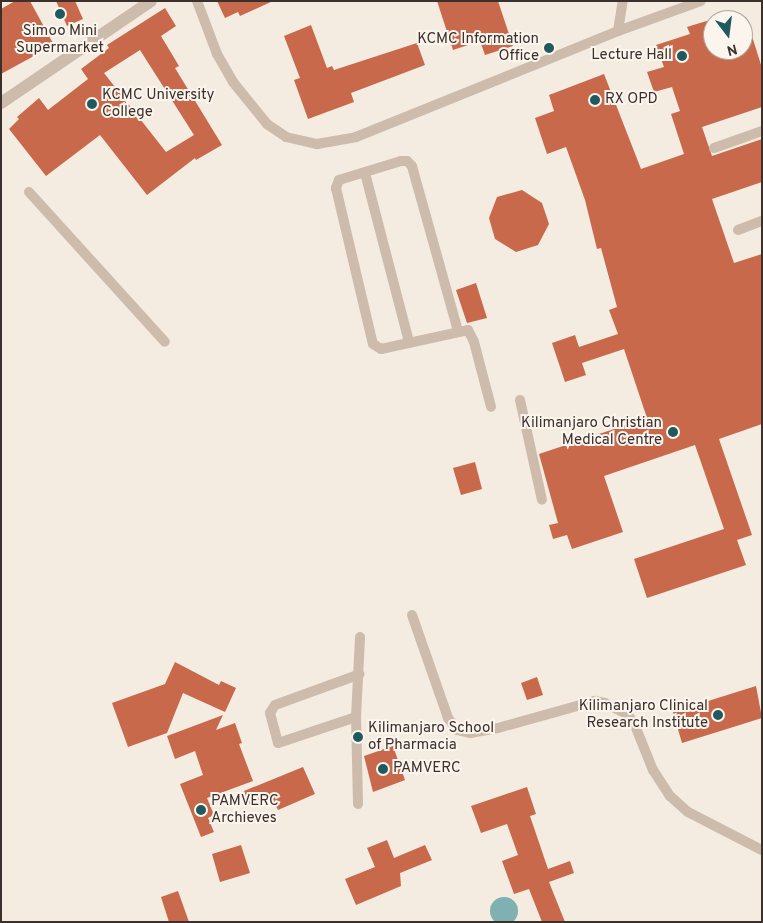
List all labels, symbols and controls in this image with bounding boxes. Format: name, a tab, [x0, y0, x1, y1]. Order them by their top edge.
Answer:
marker: Simoo Mini Supermarket	[54, 8, 66, 20]
north arrow	[703, 10, 753, 60]
place label: Simoo Mini Supermarket	[16, 22, 104, 57]
place label: KCMC Information Office	[417, 30, 539, 65]
text: N	[725, 39, 739, 59]
marker: KCMC Information Office	[543, 42, 555, 54]
place label: Lecture Hall	[591, 47, 672, 65]
marker: Lecture Hall	[676, 50, 688, 62]
place label: KCMC University College	[102, 86, 214, 121]
place label: RX OPD	[605, 91, 658, 109]
marker: RX OPD	[589, 94, 601, 106]
marker: KCMC University College	[86, 98, 98, 110]
place label: Kilimanjaro Christian Medical Centre	[521, 414, 662, 449]
marker: Kilimanjaro Christian Medical Centre	[666, 425, 680, 439]
place label: Kilimanjaro Clinical Research Institute	[579, 697, 708, 732]
marker: Kilimanjaro Clinical Research Institute	[712, 709, 724, 721]
place label: Kilimanjaro School of Pharmacia	[368, 719, 494, 754]
marker: Kilimanjaro School of Pharmacia	[352, 731, 364, 743]
place label: PAMVERC	[393, 760, 461, 778]
marker: PAMVERC	[377, 763, 389, 775]
place label: PAMVERC Archieves	[211, 792, 279, 827]
marker: PAMVERC Archieves	[195, 804, 207, 816]

